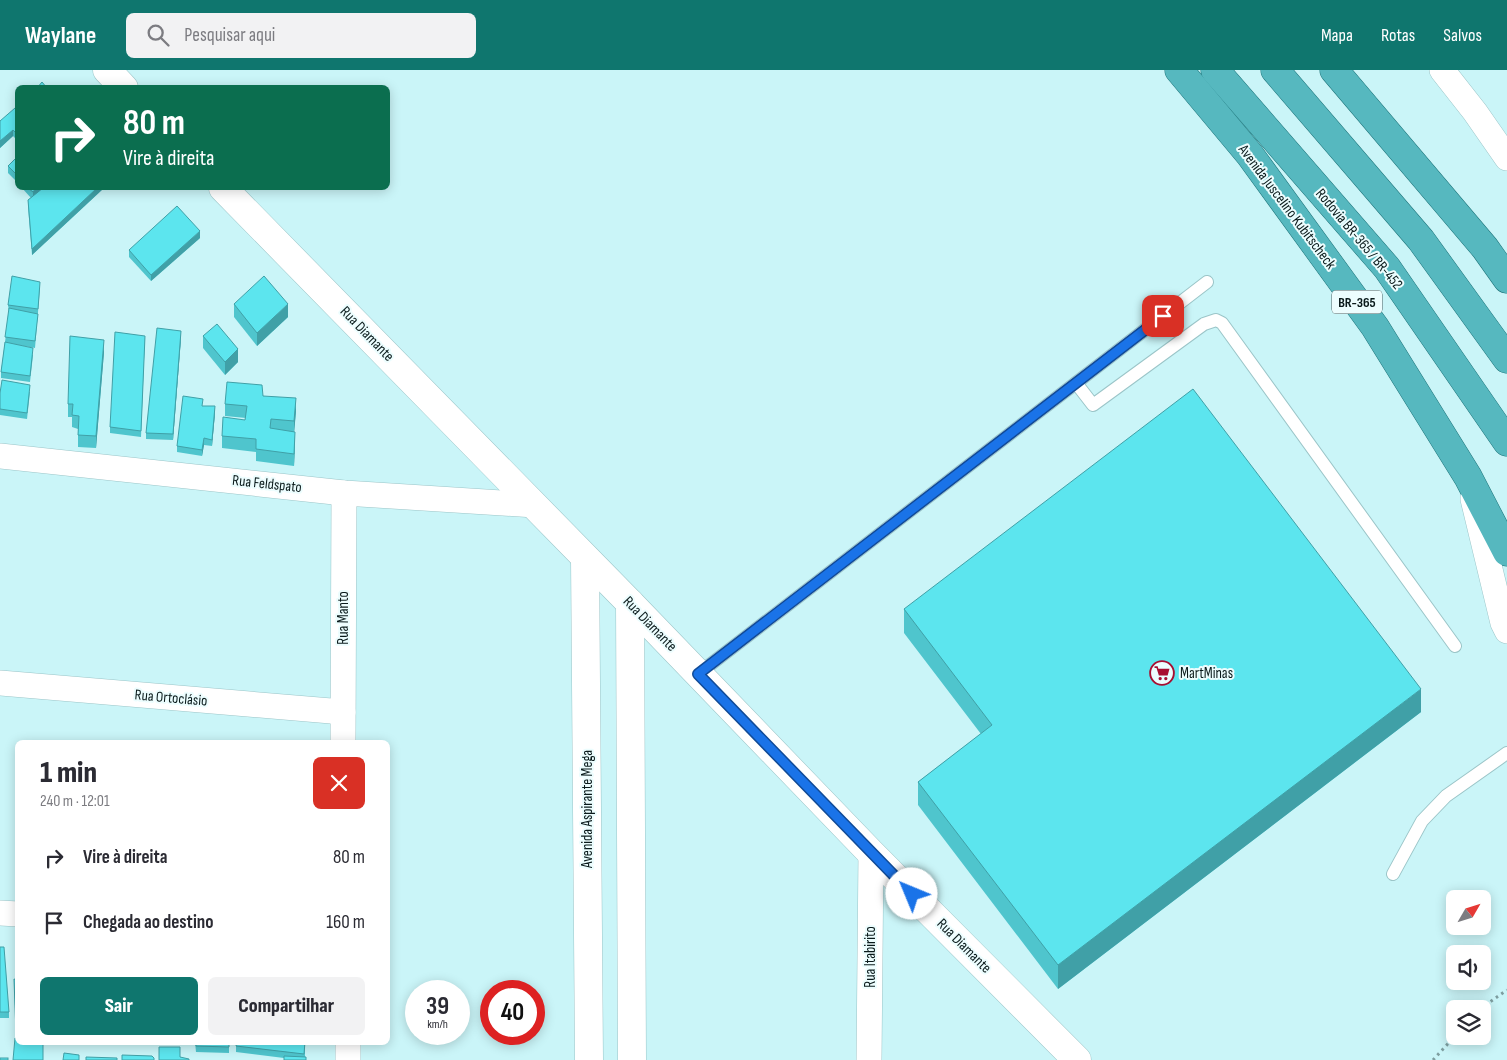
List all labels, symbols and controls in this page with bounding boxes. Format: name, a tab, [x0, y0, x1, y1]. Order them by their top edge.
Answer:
search box	[126, 13, 476, 58]
text: Waylane	[25, 21, 96, 50]
icon: search	[144, 21, 172, 49]
text: Pesquisar aqui	[184, 24, 275, 47]
text: Mapa	[1321, 25, 1353, 46]
text: Rotas	[1381, 25, 1415, 46]
text: Salvos	[1443, 25, 1482, 46]
text: 80 m	[123, 102, 185, 145]
icon: right	[40, 105, 105, 170]
street label: Avenida Juscelino Kubitscheck	[1233, 140, 1340, 273]
text: Vire à direita	[123, 145, 215, 172]
street label: Rodovia BR-365 / BR-452	[1311, 185, 1407, 293]
road number: BR-365	[1332, 290, 1382, 313]
pin	[1142, 295, 1184, 337]
street label: Rua Diamante	[336, 302, 398, 366]
icon: arrive	[1149, 302, 1177, 330]
street label: Rua Feldspato	[231, 471, 303, 497]
street label: Rua Manto	[334, 591, 353, 645]
street label: Rua Diamante	[619, 592, 681, 656]
supermarket icon: MartMinas	[1149, 660, 1175, 686]
place label: MartMinas	[1180, 664, 1233, 683]
street label: Rua Ortoclásio	[134, 685, 208, 711]
street label: Avenida Aspirante Mega	[578, 750, 597, 869]
text: 1 min	[40, 755, 97, 791]
button: close	[313, 757, 365, 809]
text: 240 m · 12:01	[40, 792, 110, 811]
icon: right	[40, 844, 68, 872]
text: Vire à direita	[83, 846, 167, 869]
text: 80 m	[333, 846, 365, 869]
position arrow	[885, 867, 937, 919]
north arrow	[1446, 890, 1491, 935]
map controls	[1446, 890, 1491, 1045]
icon: arrive	[40, 909, 68, 937]
text: Chegada ao destino	[83, 911, 213, 934]
text: 160 m	[326, 911, 365, 934]
street label: Rua Diamante	[933, 915, 995, 977]
street label: Rua Itabirito	[861, 926, 880, 988]
button: sound	[1446, 945, 1491, 990]
button: Sair	[40, 977, 198, 1035]
button: Compartilhar	[208, 977, 365, 1035]
speed limit sign: 40	[480, 980, 545, 1045]
text: 39	[426, 991, 449, 1022]
button: layers	[1446, 1000, 1491, 1045]
text: km/h	[427, 1017, 448, 1032]

